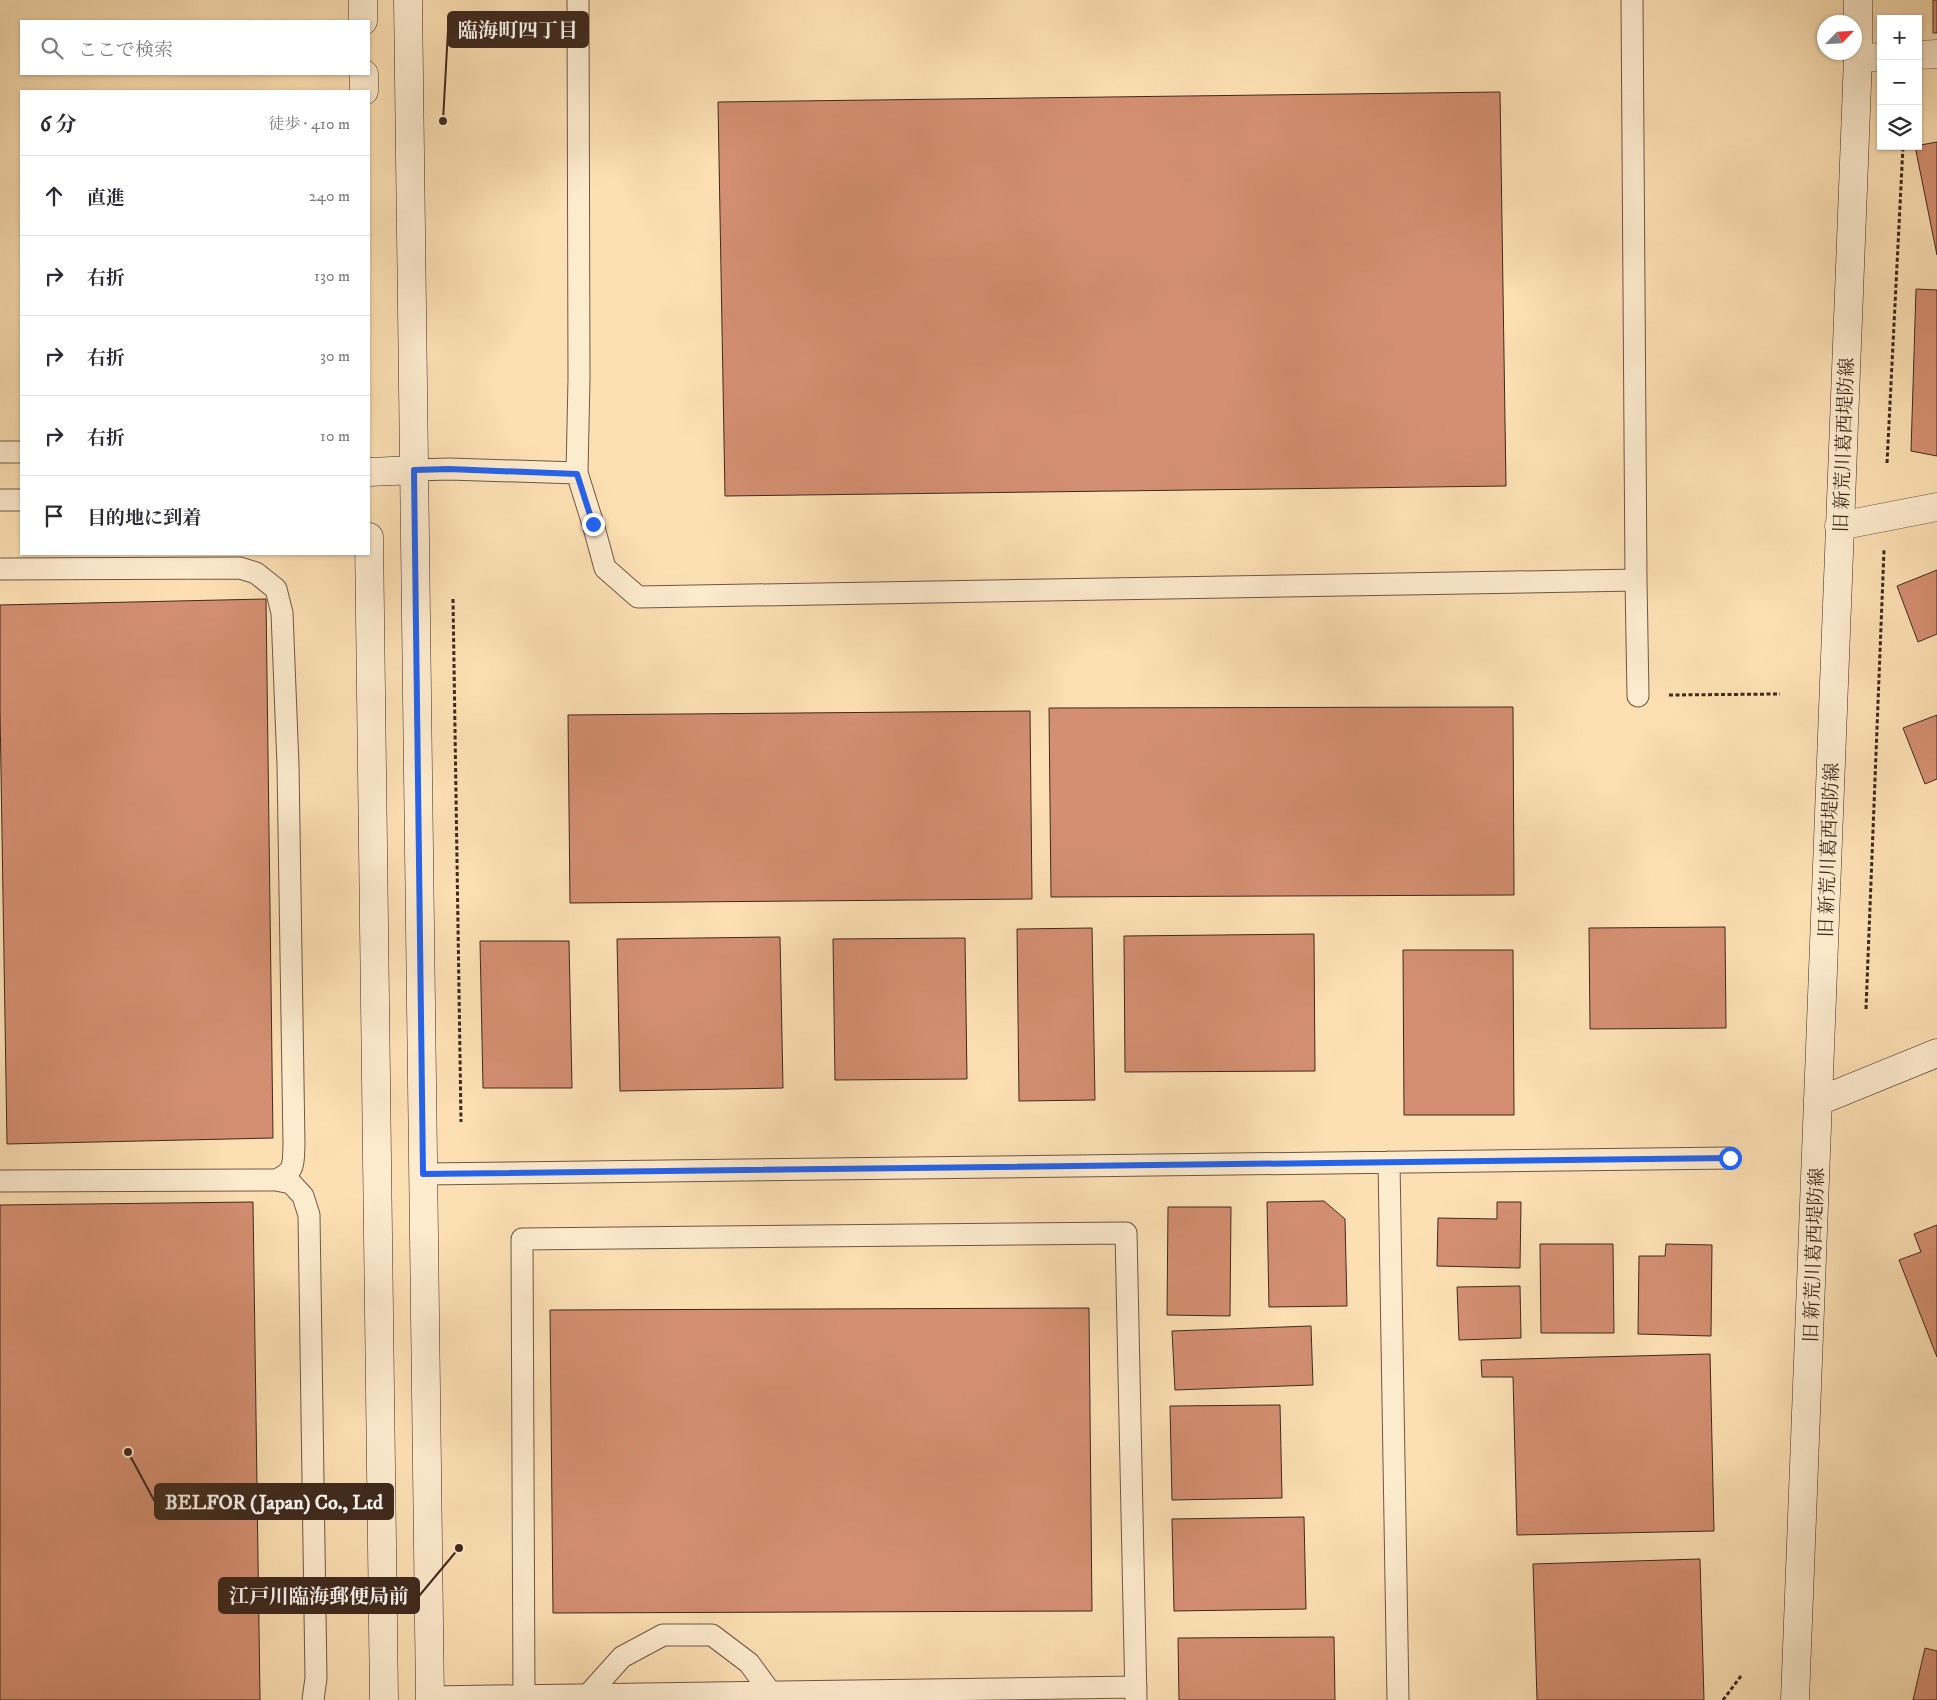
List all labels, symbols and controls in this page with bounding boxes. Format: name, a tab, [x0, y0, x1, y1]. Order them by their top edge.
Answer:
callout: 臨海町四丁目	[448, 12, 588, 47]
north arrow	[1817, 15, 1862, 60]
map controls	[1877, 15, 1922, 150]
button: +	[1877, 15, 1922, 60]
text: 臨海町四丁目	[458, 19, 578, 44]
search box	[20, 20, 370, 75]
icon: search	[38, 34, 66, 62]
text: ここで検索	[78, 39, 173, 62]
button: −	[1877, 60, 1922, 105]
button: layers	[1877, 105, 1922, 150]
text: 6 分	[40, 112, 76, 138]
text: 徒歩 · 410 m	[268, 114, 350, 134]
icon: ahead	[40, 182, 68, 210]
text: 240 m	[309, 186, 350, 206]
text: 直進	[87, 187, 125, 210]
icon: right	[40, 262, 68, 290]
text: 130 m	[314, 266, 350, 286]
text: 右折	[87, 267, 125, 290]
icon: right	[40, 342, 68, 370]
text: 30 m	[320, 346, 350, 366]
text: 右折	[87, 347, 125, 370]
street label: 旧 新荒川葛西堤防線	[1830, 357, 1859, 533]
icon: right	[40, 422, 68, 450]
text: 10 m	[320, 426, 350, 446]
text: 右折	[87, 427, 125, 450]
icon: arrive	[40, 502, 68, 530]
text: 目的地に到着	[87, 507, 201, 530]
route end	[582, 513, 605, 536]
street label: 旧 新荒川葛西堤防線	[1815, 762, 1844, 938]
route start	[1719, 1147, 1742, 1170]
street label: 旧 新荒川葛西堤防線	[1800, 1167, 1829, 1343]
callout: BELFOR (Japan) Co., Ltd	[155, 1484, 393, 1519]
text: BELFOR (Japan) Co., Ltd	[165, 1491, 384, 1516]
callout: 江戸川臨海郵便局前	[219, 1578, 419, 1613]
text: 江戸川臨海郵便局前	[229, 1585, 409, 1610]

